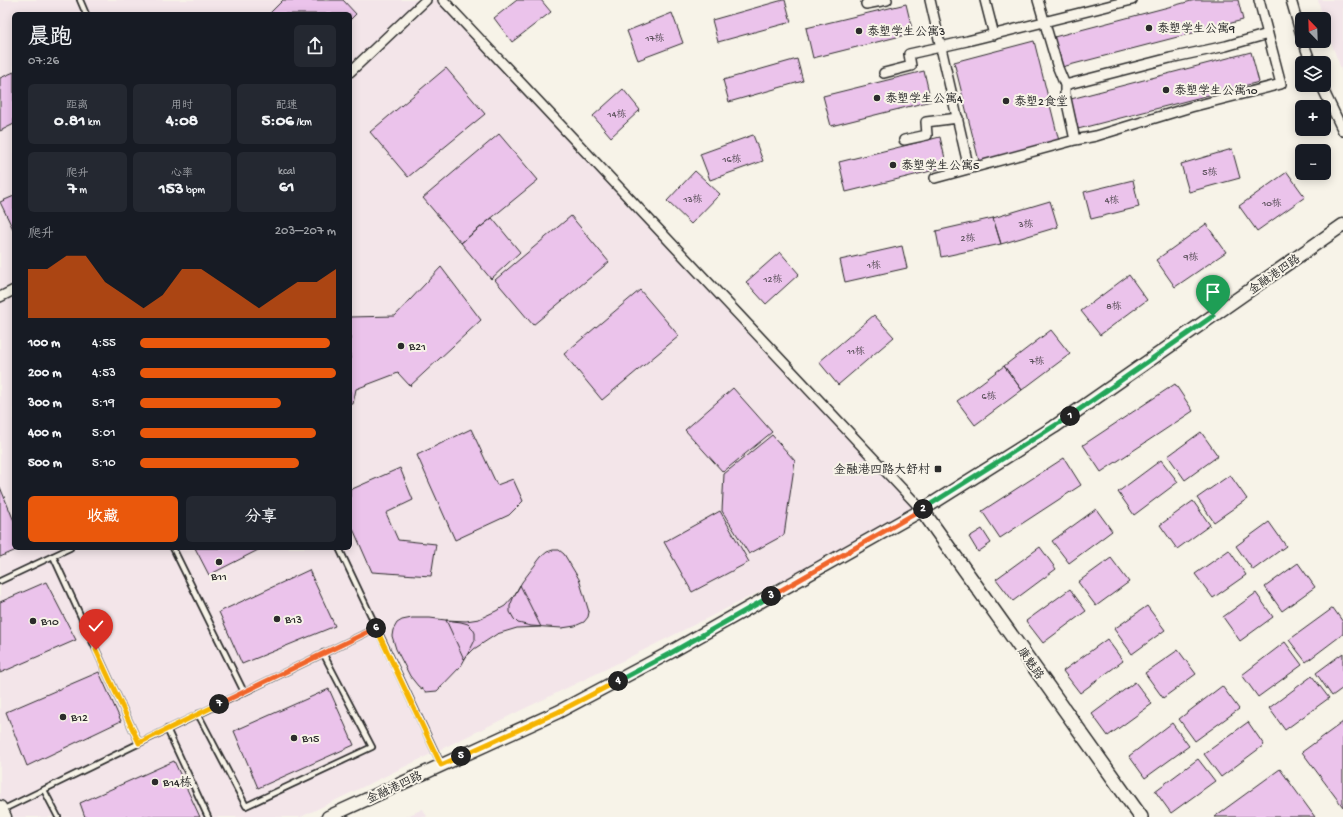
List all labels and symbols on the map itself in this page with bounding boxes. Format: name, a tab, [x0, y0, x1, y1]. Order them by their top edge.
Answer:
north arrow	[1295, 12, 1331, 48]
place label: 泰塑学生公寓9	[1157, 22, 1235, 37]
marker: 泰塑学生公寓9	[1144, 23, 1154, 33]
place label: 泰塑学生公寓3	[867, 25, 945, 40]
marker: 泰塑学生公寓3	[854, 26, 864, 36]
house number: 17栋	[644, 32, 665, 45]
place label: 泰塑学生公寓10	[1174, 84, 1258, 99]
marker: 泰塑学生公寓10	[1161, 85, 1171, 95]
place label: 泰塑学生公寓4	[885, 92, 963, 107]
marker: 泰塑学生公寓4	[872, 93, 882, 103]
place label: 泰塑2食堂	[1014, 95, 1068, 110]
marker: 泰塑2食堂	[1001, 96, 1011, 106]
house number: 14栋	[607, 108, 626, 121]
house number: 16栋	[721, 153, 742, 166]
place label: 泰塑学生公寓5	[901, 159, 979, 174]
marker: 泰塑学生公寓5	[888, 160, 898, 170]
house number: 5栋	[1202, 166, 1218, 179]
house number: 13栋	[682, 193, 703, 206]
house number: 4栋	[1105, 194, 1119, 207]
house number: 10栋	[1261, 197, 1282, 210]
house number: 3栋	[1017, 218, 1034, 231]
house number: 2栋	[961, 232, 975, 245]
house number: 9栋	[1182, 251, 1199, 264]
street label: 金融港四路	[1246, 252, 1304, 299]
house number: 1栋	[866, 259, 881, 272]
house number: 12栋	[763, 273, 782, 286]
pin	[1196, 275, 1230, 316]
house number: 8栋	[1106, 300, 1122, 313]
marker: B21	[396, 341, 406, 351]
place label: B21	[408, 341, 426, 355]
house number: 11栋	[846, 345, 865, 358]
house number: 7栋	[1028, 355, 1045, 368]
house number: 6栋	[981, 390, 997, 403]
pin: 1	[1060, 406, 1080, 426]
place label: 金融港四路大舒村	[834, 462, 930, 478]
marker: 金融港四路大舒村	[933, 464, 943, 474]
pin: 2	[913, 499, 933, 519]
marker: B11	[214, 557, 224, 567]
place label: B11	[210, 571, 227, 585]
pin: 3	[761, 586, 781, 606]
pin	[79, 609, 113, 650]
marker: B13	[272, 614, 282, 624]
place label: B13	[284, 614, 302, 628]
marker: B10	[28, 616, 38, 626]
place label: B10	[40, 616, 59, 630]
pin: 6	[366, 618, 386, 638]
street label: 康魅路	[1013, 644, 1047, 683]
pin: 4	[608, 671, 628, 691]
pin: 7	[209, 694, 229, 714]
marker: B12	[58, 712, 68, 722]
place label: B12	[70, 712, 88, 726]
marker: B15	[289, 733, 299, 743]
place label: B15	[301, 733, 319, 747]
pin: 5	[451, 746, 471, 766]
street label: 金融港四路	[364, 769, 425, 808]
place label: B14栋	[162, 775, 192, 791]
marker: B14栋	[150, 777, 160, 787]

